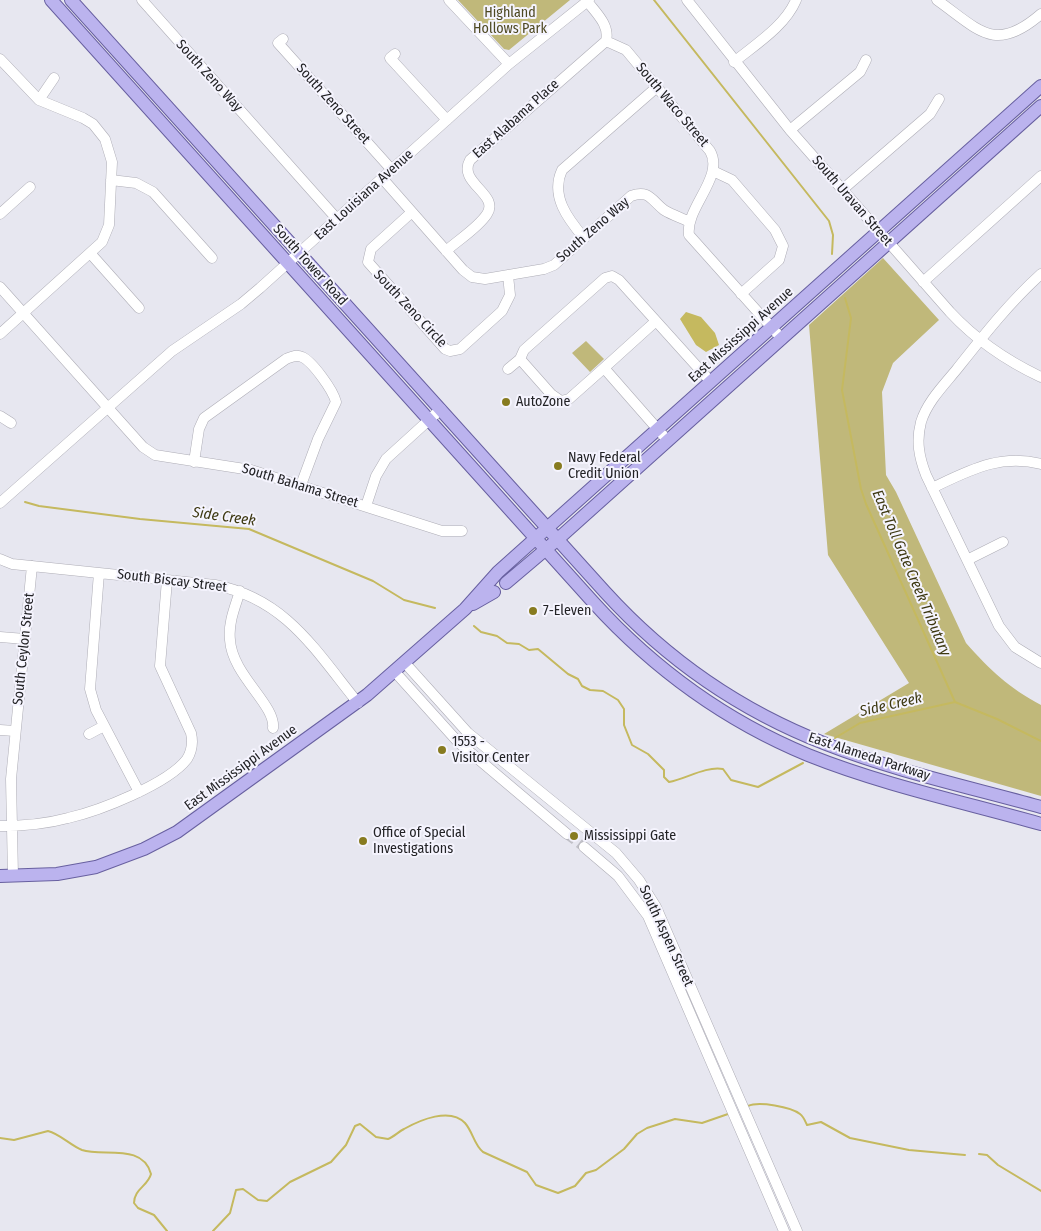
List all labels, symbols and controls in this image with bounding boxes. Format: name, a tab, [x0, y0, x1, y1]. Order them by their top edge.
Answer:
park label: Highland Hollows Park	[473, 5, 547, 38]
street label: South Zeno Way	[172, 37, 246, 115]
street label: South Zeno Street	[292, 60, 374, 148]
street label: South Waco Street	[632, 60, 712, 150]
street label: East Alabama Place	[469, 76, 563, 162]
street label: East Louisiana Avenue	[311, 146, 417, 244]
street label: South Uravan Street	[808, 152, 896, 250]
street label: South Zeno Way	[553, 194, 633, 266]
street label: South Tower Road	[269, 221, 351, 309]
street label: South Zeno Circle	[370, 267, 450, 351]
street label: East Mississippi Avenue	[685, 284, 797, 386]
place label: AutoZone	[516, 394, 570, 410]
marker: AutoZone	[500, 396, 512, 408]
place label: Navy Federal Credit Union	[568, 450, 641, 482]
street label: South Bahama Street	[240, 460, 360, 512]
marker: Navy Federal Credit Union	[552, 460, 564, 472]
water label: East Toll Gate Creek Tributary	[868, 487, 954, 659]
water label: Side Creek	[191, 504, 257, 530]
street label: South Biscay Street	[116, 566, 228, 596]
street label: South Ceylon Street	[10, 592, 38, 706]
place label: 7-Eleven	[543, 603, 591, 619]
marker: 7-Eleven	[527, 605, 539, 617]
water label: Side Creek	[858, 689, 924, 721]
street label: East Mississippi Avenue	[181, 722, 301, 814]
street label: East Alameda Parkway	[806, 729, 932, 785]
place label: 1553 - Visitor Center	[452, 734, 529, 766]
marker: 1553 - Visitor Center	[436, 744, 448, 756]
place label: Office of Special Investigations	[373, 825, 466, 858]
place label: Mississippi Gate	[584, 828, 676, 844]
marker: Mississippi Gate	[568, 830, 580, 842]
marker: Office of Special Investigations	[357, 835, 369, 847]
street label: South Aspen Street	[635, 883, 697, 989]

